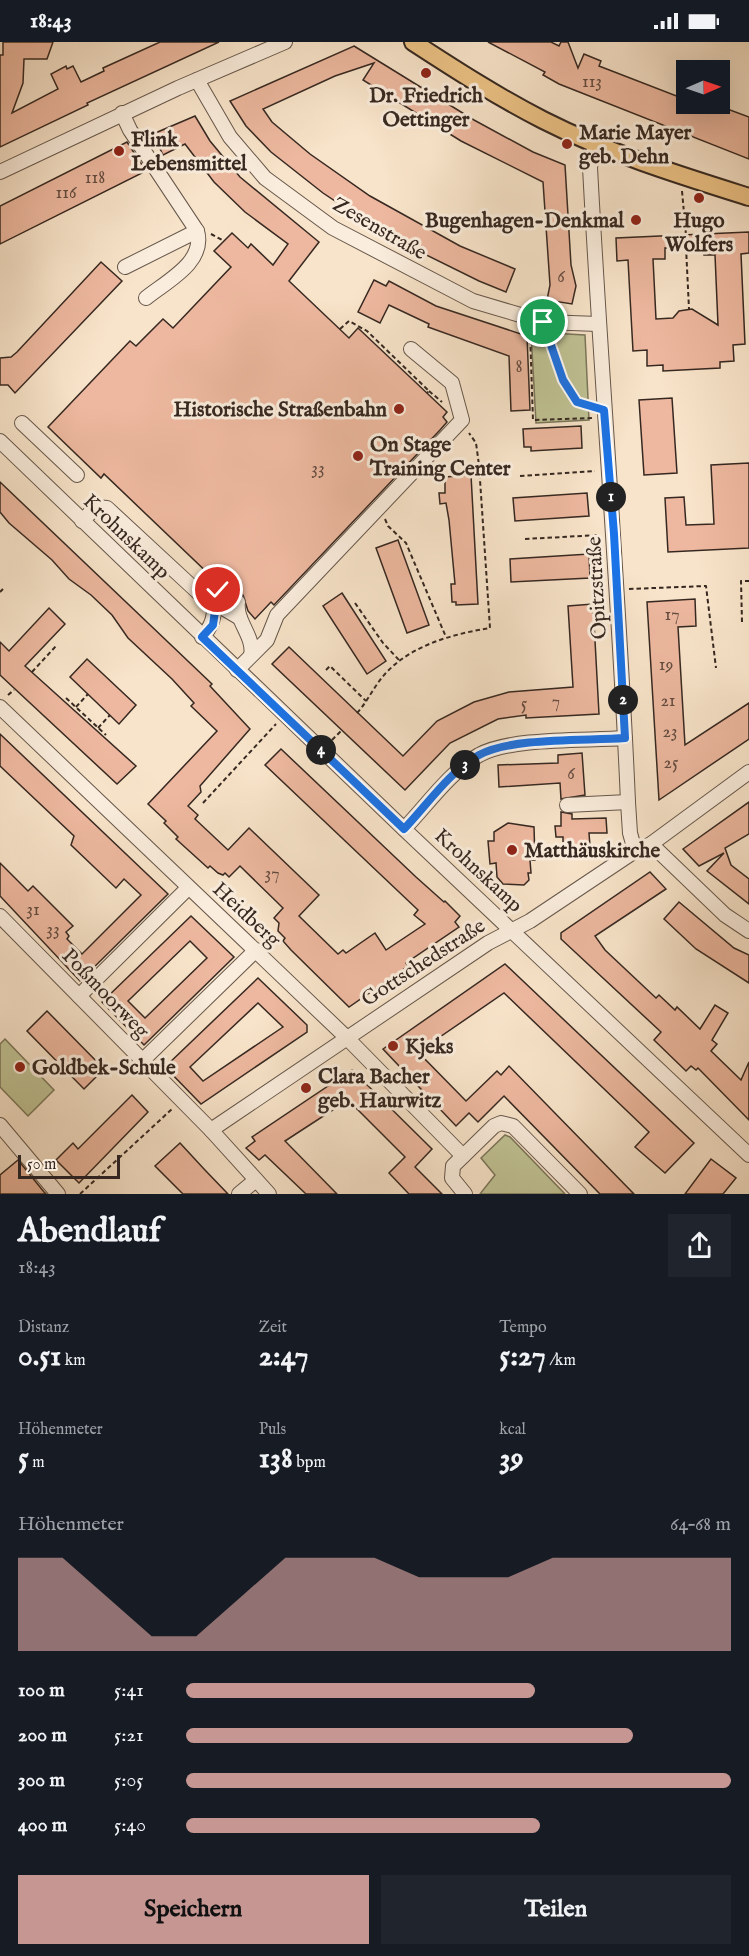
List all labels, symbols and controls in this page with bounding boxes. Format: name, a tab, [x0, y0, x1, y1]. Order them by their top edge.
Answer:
text: 18:43	[30, 7, 72, 35]
north arrow	[676, 60, 730, 114]
map controls	[676, 60, 730, 114]
marker: Dr. Friedrich Oettinger	[419, 66, 433, 80]
house number: 113	[582, 71, 602, 94]
place label: Dr. Friedrich Oettinger	[369, 83, 484, 134]
place label: Marie Mayer geb. Dehn	[579, 120, 692, 171]
place label: Flink Lebensmittel	[131, 127, 248, 178]
marker: Marie Mayer geb. Dehn	[560, 137, 574, 151]
marker: Flink Lebensmittel	[112, 144, 126, 158]
house number: 118	[85, 167, 105, 190]
house number: 116	[55, 182, 77, 205]
street label: Zesenstraße	[327, 191, 432, 267]
marker: Hugo Wolfers	[692, 191, 706, 205]
place label: Bugenhagen-Denkmal	[425, 208, 625, 235]
place label: Hugo Wolfers	[664, 208, 733, 259]
marker: Bugenhagen-Denkmal	[629, 213, 643, 227]
house number: 6	[557, 266, 565, 289]
pin	[517, 296, 568, 347]
icon: arrive	[526, 305, 559, 338]
house number: 8	[515, 356, 523, 379]
place label: Historische Straßenbahn	[173, 397, 387, 424]
marker: Historische Straßenbahn	[392, 402, 406, 416]
place label: On Stage Training Center	[369, 432, 511, 483]
marker: On Stage Training Center	[351, 449, 365, 463]
house number: 33	[311, 458, 325, 481]
pin: 1	[596, 482, 626, 512]
text: 1	[608, 487, 614, 507]
street label: Krohnskamp	[76, 489, 176, 586]
street label: Opitzstraße	[581, 535, 614, 640]
pin	[192, 564, 243, 615]
icon: check	[201, 573, 234, 606]
house number: 17	[664, 604, 680, 627]
house number: 19	[659, 654, 673, 677]
pin: 2	[608, 685, 638, 715]
text: 2	[619, 690, 627, 710]
house number: 21	[660, 690, 676, 713]
house number: 7	[552, 691, 560, 714]
house number: 5	[521, 693, 528, 716]
house number: 23	[662, 721, 678, 744]
pin: 4	[306, 735, 336, 765]
text: 4	[317, 740, 325, 760]
pin: 3	[450, 750, 480, 780]
house number: 25	[664, 752, 679, 775]
text: 3	[462, 755, 468, 775]
house number: 6	[567, 763, 575, 786]
street label: Krohnskamp	[428, 823, 528, 919]
place label: Matthäuskirche	[524, 838, 660, 865]
marker: Matthäuskirche	[505, 843, 519, 857]
house number: 37	[264, 863, 280, 886]
street label: Heidberg	[206, 877, 286, 954]
house number: 31	[26, 899, 40, 922]
street label: Gottschedstraße	[357, 913, 491, 1013]
house number: 33	[46, 919, 60, 942]
street label: Poßmoorweg	[55, 943, 155, 1045]
place label: Kjeks	[405, 1034, 453, 1061]
marker: Kjeks	[386, 1039, 400, 1053]
place label: Goldbek-Schule	[32, 1055, 176, 1082]
marker: Goldbek-Schule	[13, 1060, 27, 1074]
place label: Clara Bacher geb. Haurwitz	[318, 1064, 442, 1115]
marker: Clara Bacher geb. Haurwitz	[299, 1081, 313, 1095]
scale bar	[18, 1152, 120, 1180]
text: 50 m	[27, 1155, 56, 1175]
text: Abendlauf	[18, 1211, 161, 1253]
button: share	[668, 1214, 731, 1277]
text: 18:43	[18, 1255, 56, 1280]
text: Distanz	[18, 1318, 69, 1338]
text: Zeit	[259, 1318, 287, 1338]
text: Tempo	[499, 1318, 547, 1338]
text: 0.51	[18, 1338, 61, 1376]
text: 2:47	[259, 1338, 308, 1376]
text: 5:27	[499, 1338, 546, 1376]
text: km	[61, 1351, 86, 1371]
text: /km	[546, 1351, 576, 1371]
text: Höhenmeter	[18, 1420, 103, 1440]
text: Puls	[259, 1420, 286, 1440]
text: kcal	[499, 1420, 526, 1440]
text: 5	[18, 1440, 29, 1478]
text: 138	[259, 1440, 293, 1478]
text: 39	[499, 1440, 524, 1478]
text: m	[29, 1453, 45, 1473]
text: bpm	[293, 1453, 326, 1473]
text: Höhenmeter	[18, 1512, 124, 1537]
text: 64–68 m	[670, 1512, 731, 1537]
text: 100 m	[18, 1678, 65, 1703]
text: 5:41	[114, 1678, 144, 1703]
text: 200 m	[18, 1723, 67, 1748]
text: 5:21	[114, 1723, 143, 1748]
text: 300 m	[18, 1768, 65, 1793]
text: 5:05	[114, 1768, 144, 1793]
text: 400 m	[18, 1813, 67, 1838]
text: 5:40	[114, 1813, 146, 1838]
button: Speichern	[18, 1875, 369, 1944]
button: Teilen	[381, 1875, 731, 1944]

